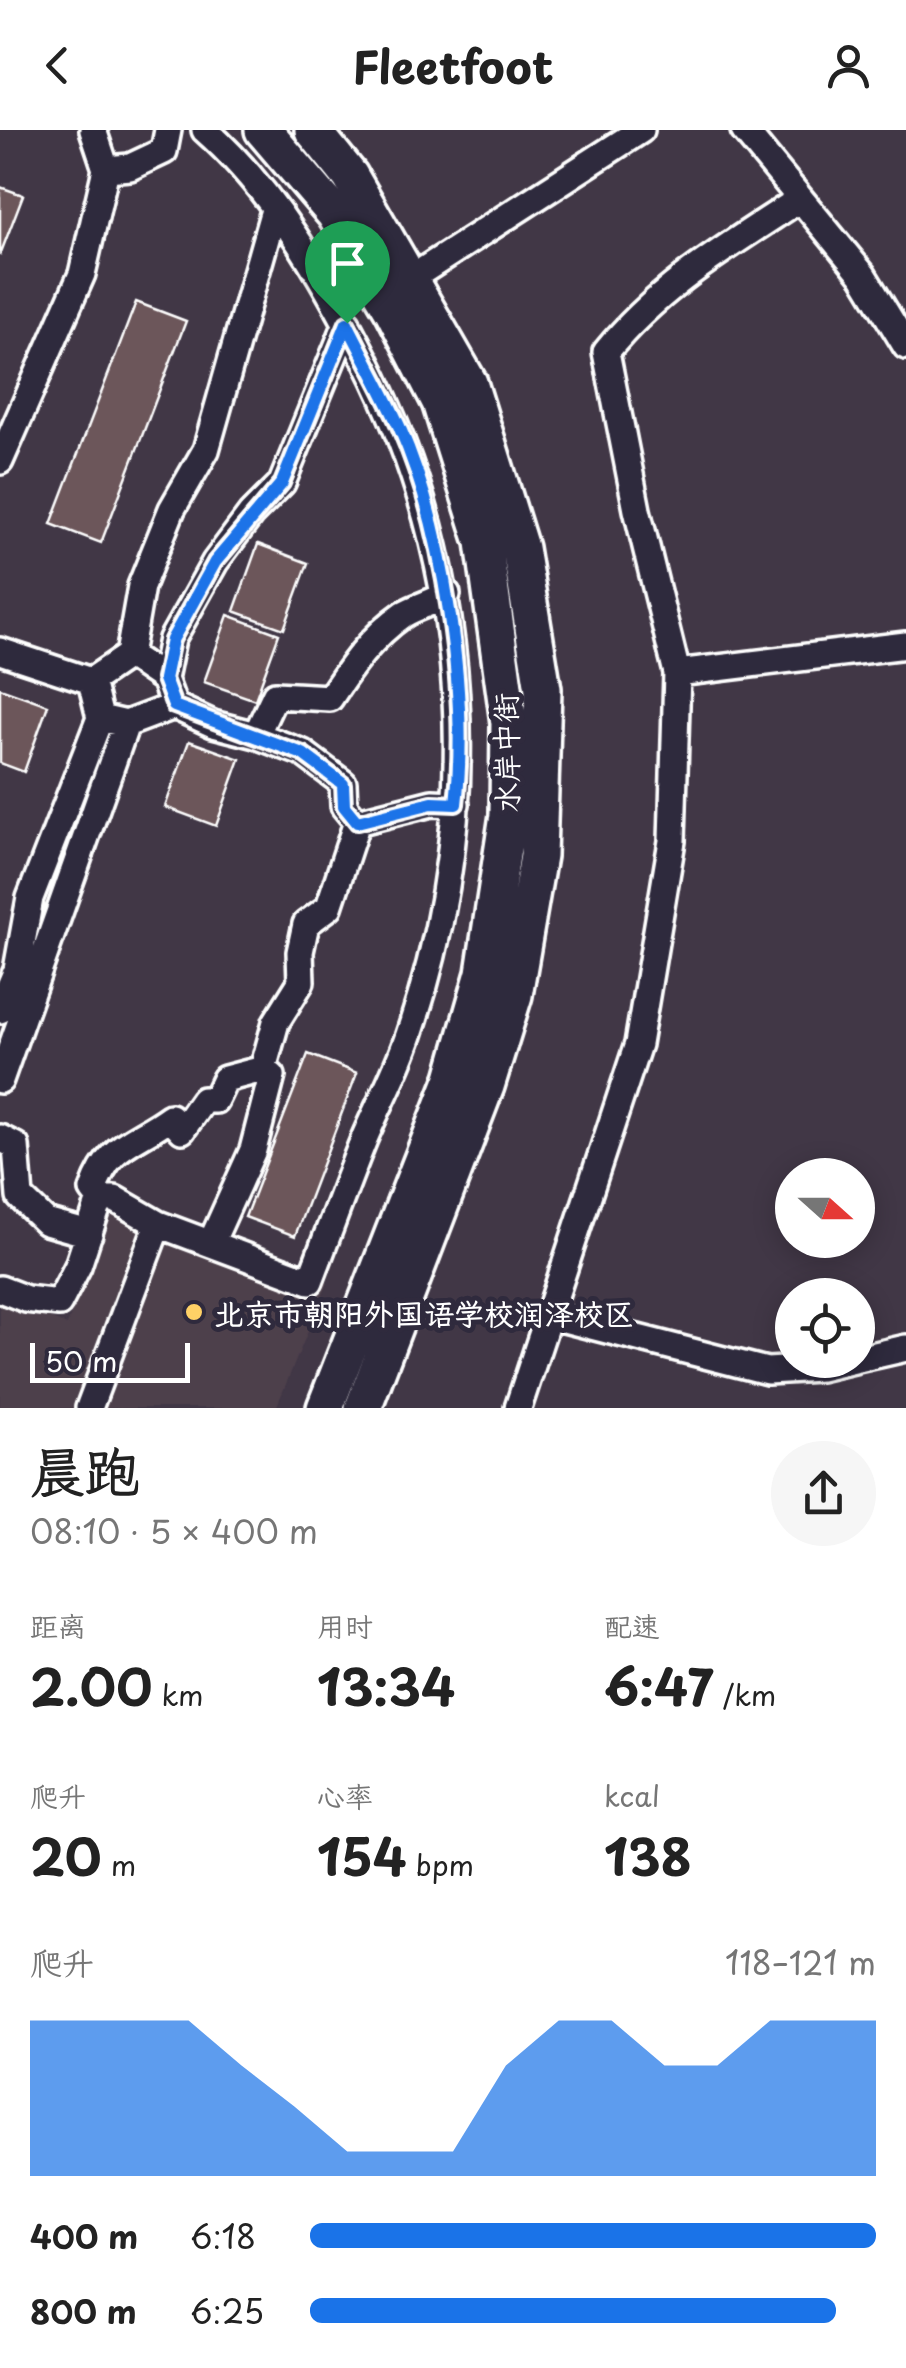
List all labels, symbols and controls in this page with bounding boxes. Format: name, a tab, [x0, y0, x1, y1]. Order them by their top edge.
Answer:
text: Fleetfoot	[352, 31, 554, 99]
icon: back	[30, 38, 85, 93]
icon: person	[821, 38, 876, 93]
pin	[305, 221, 390, 324]
icon: arrive	[320, 236, 375, 291]
street label: 水岸中街	[481, 693, 529, 813]
north arrow	[775, 1158, 875, 1258]
map controls	[775, 1158, 875, 1378]
button: locate	[775, 1278, 875, 1378]
place label: 北京市朝阳外国语学校润泽校区	[214, 1290, 634, 1335]
marker: 北京市朝阳外国语学校润泽校区	[183, 1301, 205, 1323]
scale bar	[30, 1338, 190, 1382]
text: 50 m	[45, 1339, 118, 1382]
text: 晨跑	[30, 1428, 140, 1511]
button: share	[771, 1441, 876, 1546]
text: 08:10 · 5 × 400 m	[30, 1507, 318, 1555]
text: 距离	[30, 1604, 86, 1647]
text: 用时	[317, 1604, 373, 1647]
text: 配速	[604, 1604, 660, 1647]
text: 2.00	[30, 1647, 152, 1723]
text: 13:34	[317, 1647, 455, 1723]
text: 6:47	[604, 1647, 714, 1723]
text: km	[152, 1673, 204, 1716]
text: /km	[714, 1673, 776, 1716]
text: 爬升	[30, 1774, 86, 1817]
text: 心率	[317, 1774, 373, 1817]
text: kcal	[604, 1774, 660, 1817]
text: 20	[30, 1817, 102, 1893]
text: 154	[317, 1817, 407, 1893]
text: 138	[604, 1817, 692, 1893]
text: m	[102, 1843, 136, 1886]
text: bpm	[407, 1843, 474, 1886]
text: 爬升	[30, 1938, 94, 1986]
text: 118–121 m	[725, 1938, 876, 1986]
text: 400 m	[30, 2212, 138, 2260]
text: 6:18	[190, 2212, 256, 2260]
text: 800 m	[30, 2287, 137, 2335]
text: 6:25	[190, 2287, 264, 2335]

